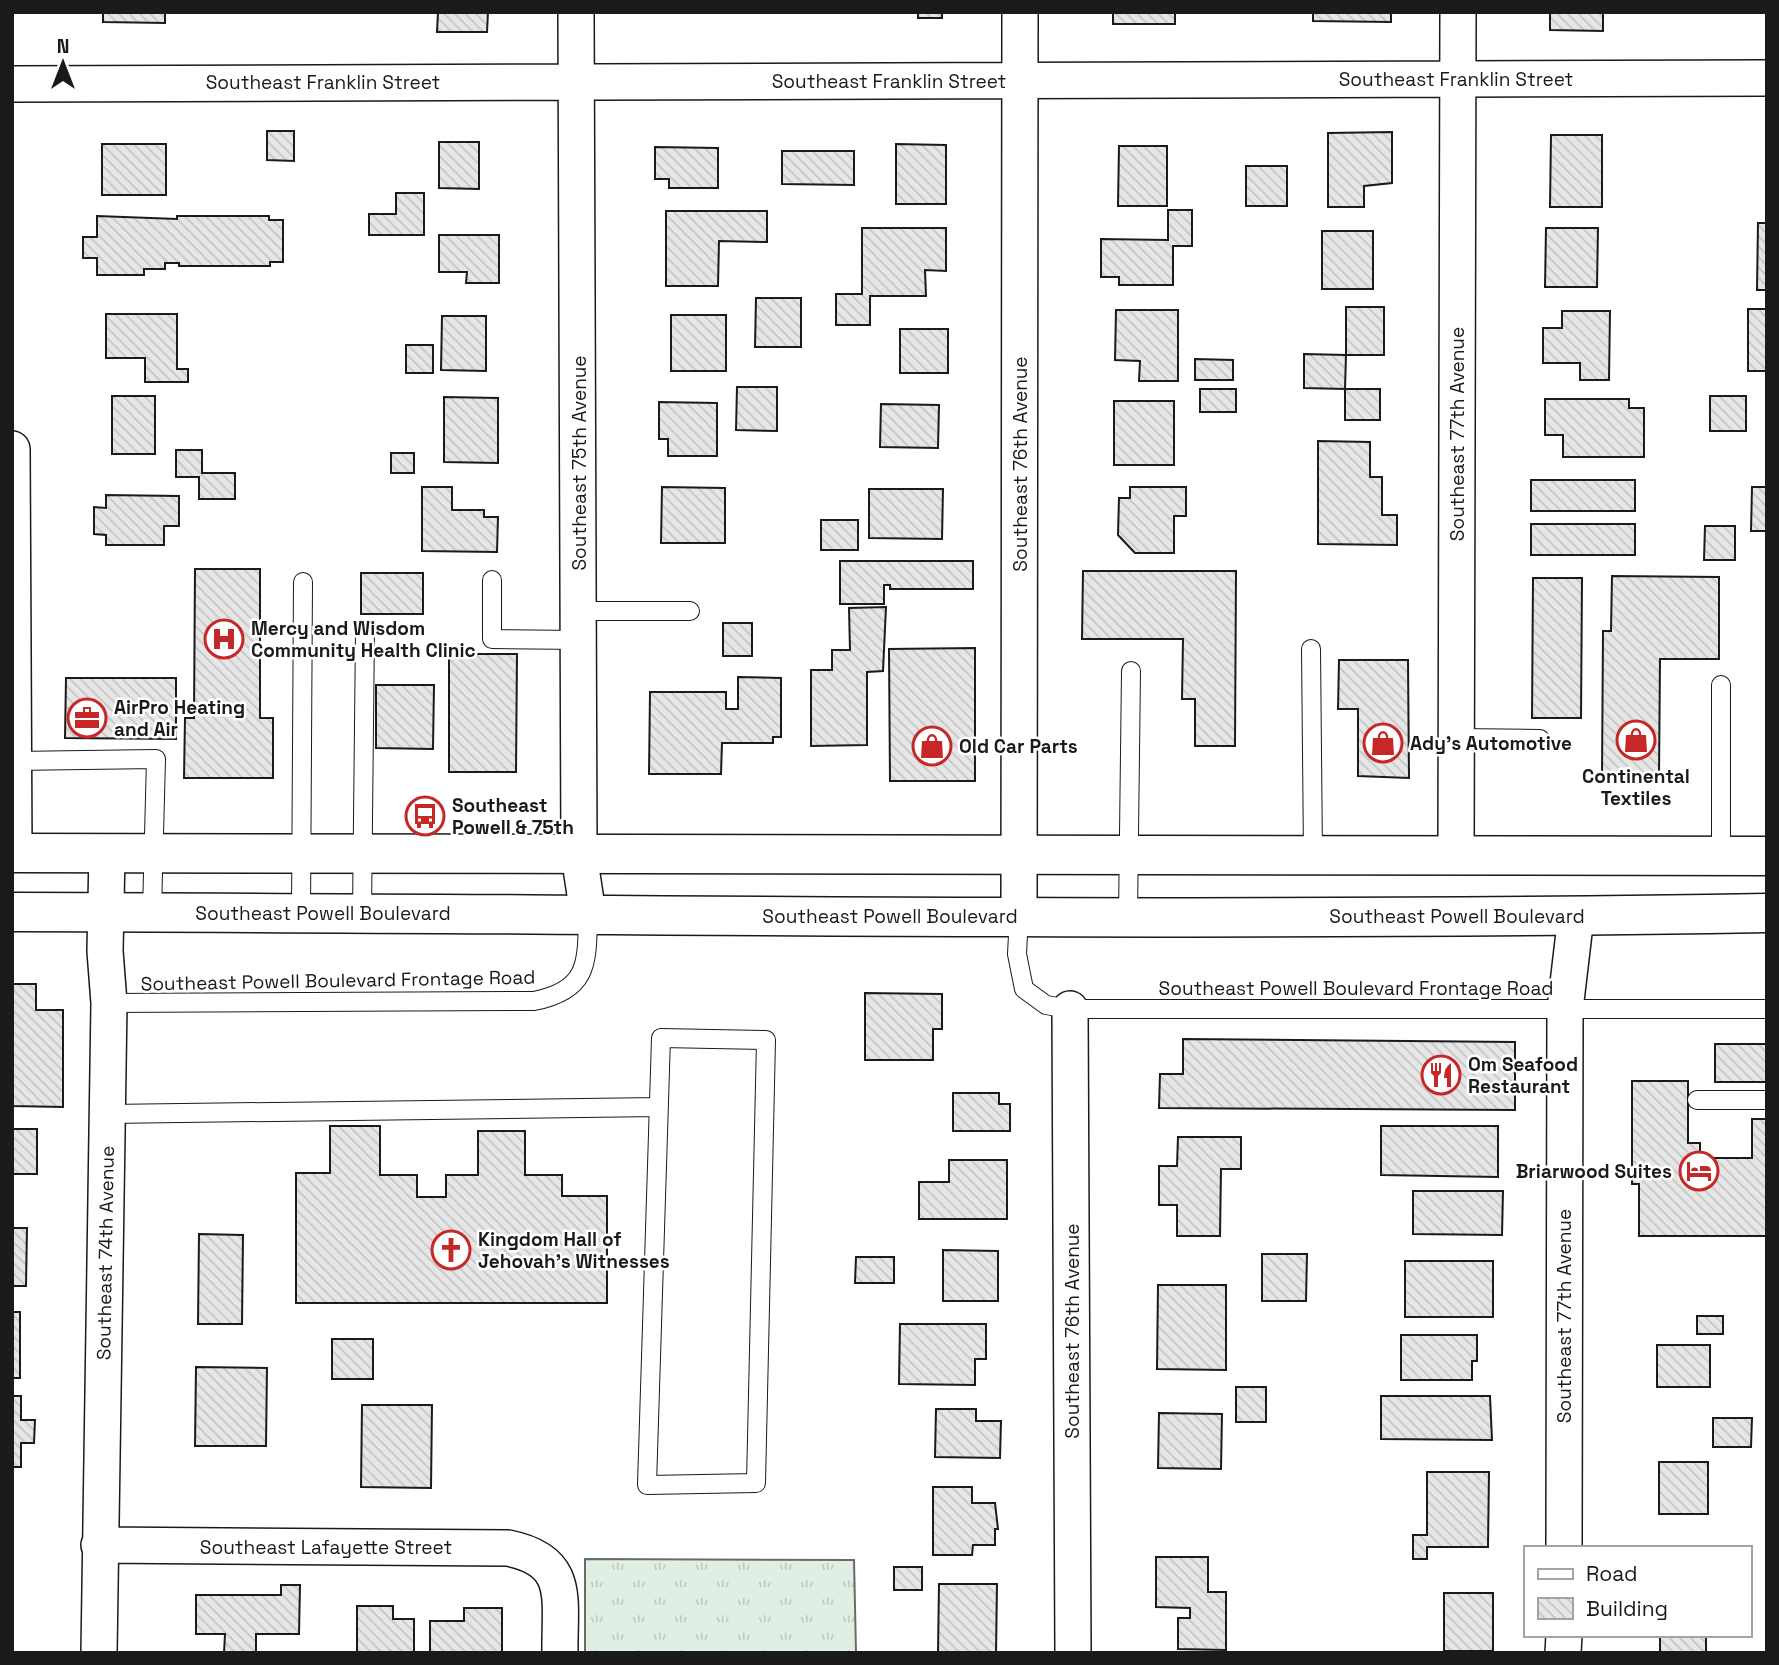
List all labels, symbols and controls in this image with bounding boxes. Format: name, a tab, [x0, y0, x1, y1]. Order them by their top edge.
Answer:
north arrow	[28, 28, 98, 98]
text: N	[57, 34, 69, 59]
street label: Southeast Franklin Street	[1339, 67, 1573, 92]
street label: Southeast Franklin Street	[772, 69, 1006, 94]
street label: Southeast Franklin Street	[206, 70, 440, 95]
street label: Southeast 77th Avenue	[1445, 327, 1470, 541]
street label: Southeast 75th Avenue	[567, 355, 592, 571]
street label: Southeast 76th Avenue	[1008, 356, 1033, 572]
place label: Mercy and Wisdom Community Health Clinic	[251, 616, 476, 663]
hospital icon: Mercy and Wisdom Community Health Clinic	[203, 618, 245, 660]
place label: AirPro Heating and Air	[114, 695, 245, 742]
office icon: AirPro Heating and Air	[66, 697, 108, 739]
shop icon: Continental Textiles	[1615, 719, 1657, 761]
shop icon: Ady's Automotive	[1362, 722, 1404, 764]
shop icon: Old Car Parts	[911, 725, 953, 767]
place label: Ady's Automotive	[1410, 731, 1572, 756]
place label: Old Car Parts	[959, 734, 1078, 759]
place label: Continental Textiles	[1582, 764, 1690, 811]
place label: Southeast Powell & 75th	[452, 793, 574, 840]
bus stop icon: Southeast Powell & 75th	[404, 795, 446, 837]
street label: Southeast Powell Boulevard	[195, 901, 451, 926]
street label: Southeast Powell Boulevard	[762, 904, 1018, 929]
street label: Southeast Powell Boulevard	[1329, 904, 1585, 929]
street label: Southeast Powell Boulevard Frontage Road	[140, 965, 536, 996]
street label: Southeast Powell Boulevard Frontage Road	[1159, 976, 1553, 1001]
place label: Om Seafood Restaurant	[1468, 1052, 1578, 1099]
restaurant icon: Om Seafood Restaurant	[1420, 1054, 1462, 1096]
street label: Southeast 74th Avenue	[91, 1146, 120, 1360]
hotel icon: Briarwood Suites	[1678, 1150, 1720, 1192]
place label: Briarwood Suites	[1516, 1159, 1672, 1184]
street label: Southeast 77th Avenue	[1552, 1209, 1577, 1423]
street label: Southeast 76th Avenue	[1060, 1223, 1085, 1439]
place label: Kingdom Hall of Jehovah's Witnesses	[478, 1227, 670, 1274]
church icon: Kingdom Hall of Jehovah's Witnesses	[430, 1229, 472, 1271]
street label: Southeast Lafayette Street	[200, 1535, 452, 1560]
legend	[1524, 1546, 1751, 1637]
text: Road	[1586, 1560, 1638, 1587]
text: Building	[1586, 1595, 1668, 1622]

